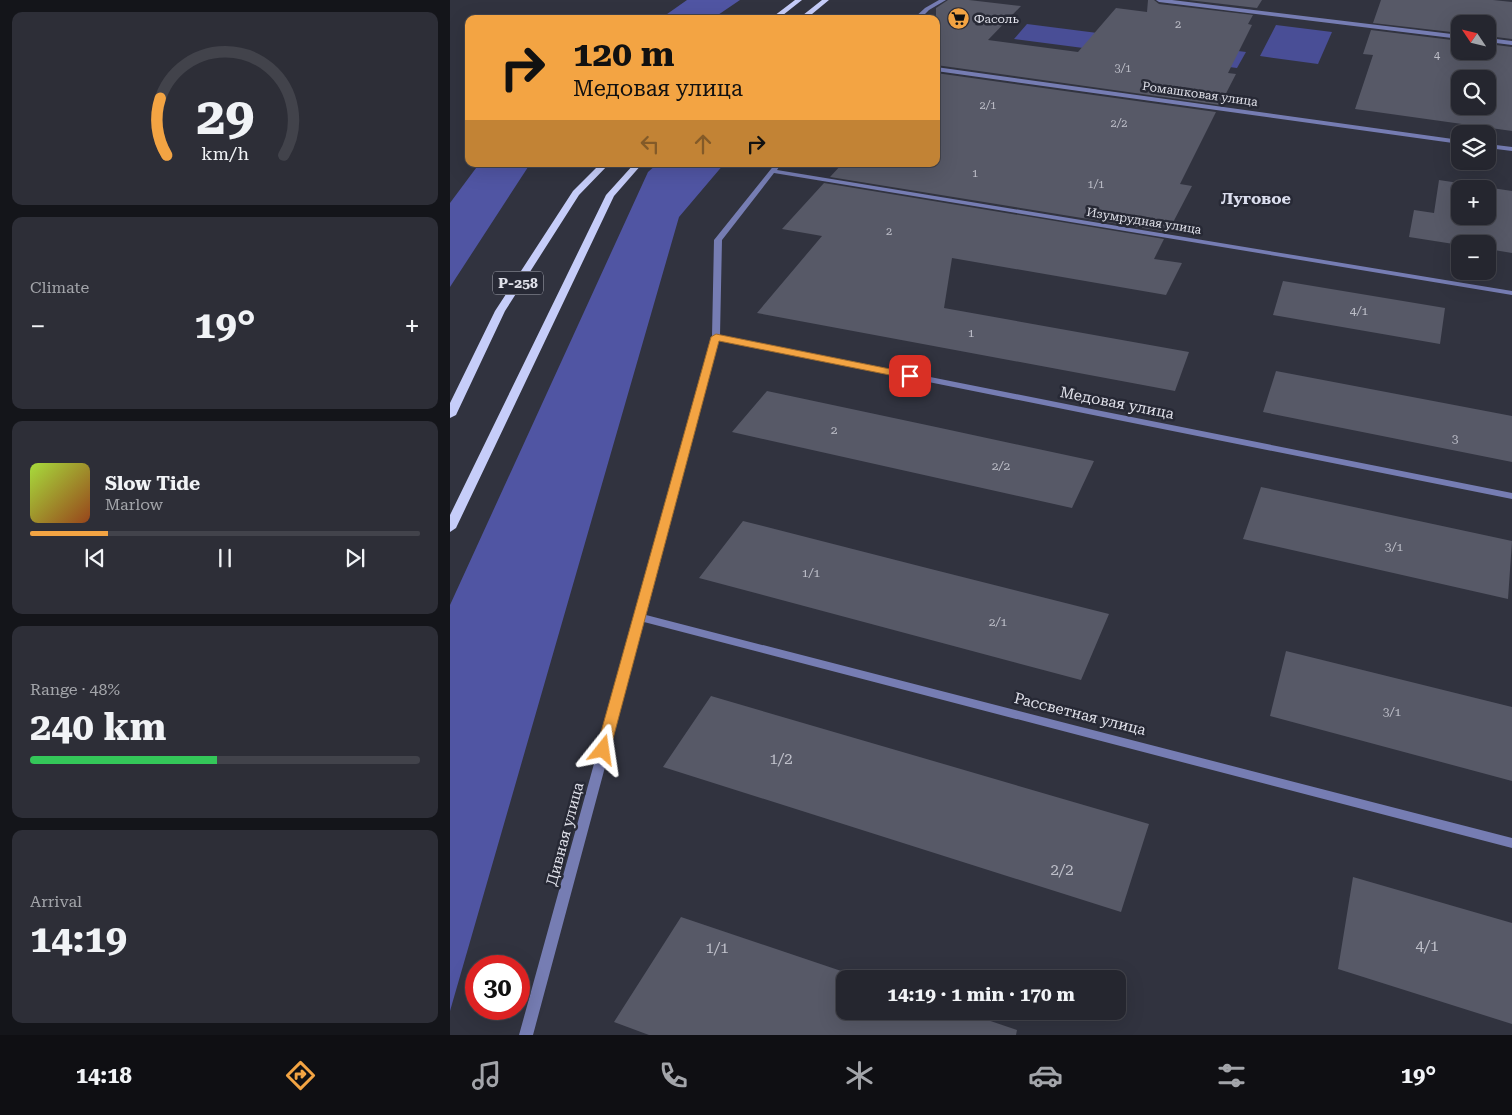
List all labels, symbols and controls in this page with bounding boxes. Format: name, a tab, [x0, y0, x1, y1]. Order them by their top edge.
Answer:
supermarket icon: Фасоль	[946, 7, 970, 31]
place label: Фасоль	[974, 12, 1020, 26]
north arrow	[1451, 15, 1496, 60]
map controls	[1451, 15, 1496, 280]
house number: 2	[1175, 18, 1181, 31]
text: 120 m	[573, 34, 674, 75]
icon: right	[490, 35, 555, 100]
house number: 4	[1434, 49, 1441, 62]
house number: 3/1	[1115, 62, 1131, 75]
button: search	[1451, 70, 1496, 115]
text: Медовая улица	[573, 76, 743, 101]
street label: Ромашковая улица	[1141, 79, 1259, 109]
text: 29	[196, 86, 254, 147]
house number: 2/1	[980, 99, 996, 112]
house number: 2/2	[1111, 117, 1127, 130]
button: layers	[1451, 125, 1496, 170]
icon: left	[636, 130, 664, 158]
icon: ahead	[689, 130, 717, 158]
icon: right	[742, 130, 770, 158]
text: km/h	[201, 143, 249, 164]
house number: 1	[972, 167, 978, 180]
house number: 1/1	[1088, 178, 1104, 191]
button: +	[1451, 180, 1496, 225]
district label: Луговое	[1221, 189, 1291, 208]
street label: Изумрудная улица	[1086, 205, 1203, 237]
house number: 2	[886, 225, 892, 238]
button: −	[1451, 235, 1496, 280]
road number: Р-258	[493, 272, 543, 294]
text: Climate	[30, 278, 89, 297]
text: 19°	[194, 303, 256, 347]
house number: 4/1	[1350, 304, 1369, 318]
text: −	[30, 310, 46, 343]
text: +	[404, 310, 420, 343]
house number: 1	[968, 326, 975, 340]
pin	[889, 355, 931, 397]
icon: arrive	[896, 362, 924, 390]
street label: Медовая улица	[1058, 383, 1176, 423]
house number: 2	[831, 423, 838, 437]
house number: 3	[1452, 432, 1459, 446]
house number: 2/2	[992, 459, 1011, 473]
text: Slow Tide	[105, 472, 200, 495]
text: Marlow	[105, 495, 163, 514]
house number: 3/1	[1385, 540, 1404, 554]
icon: previous	[81, 544, 109, 572]
icon: pause	[211, 544, 239, 572]
icon: next	[341, 544, 369, 572]
house number: 1/1	[802, 566, 821, 580]
house number: 2/1	[989, 615, 1008, 629]
text: Range · 48%	[30, 680, 120, 699]
street label: Рассветная улица	[1012, 689, 1148, 739]
text: 240 km	[30, 705, 166, 749]
house number: 3/1	[1383, 705, 1402, 719]
position arrow	[576, 723, 628, 775]
house number: 1/2	[769, 750, 793, 768]
street label: Дивная улица	[543, 780, 587, 888]
house number: 2/2	[1050, 861, 1074, 879]
text: Arrival	[30, 892, 82, 911]
text: 14:19	[30, 917, 127, 961]
house number: 4/1	[1415, 937, 1439, 955]
house number: 1/1	[705, 939, 729, 957]
speed limit sign: 30	[465, 955, 530, 1020]
text: 14:19 · 1 min · 170 m	[887, 983, 1075, 1006]
icon: directions	[283, 1058, 318, 1093]
icon: music	[469, 1058, 504, 1093]
icon: phone	[656, 1058, 691, 1093]
icon: climate	[842, 1058, 877, 1093]
icon: car	[1028, 1058, 1063, 1093]
icon: filters	[1214, 1058, 1249, 1093]
text: 14:18	[76, 1063, 132, 1088]
text: 19°	[1401, 1063, 1436, 1088]

